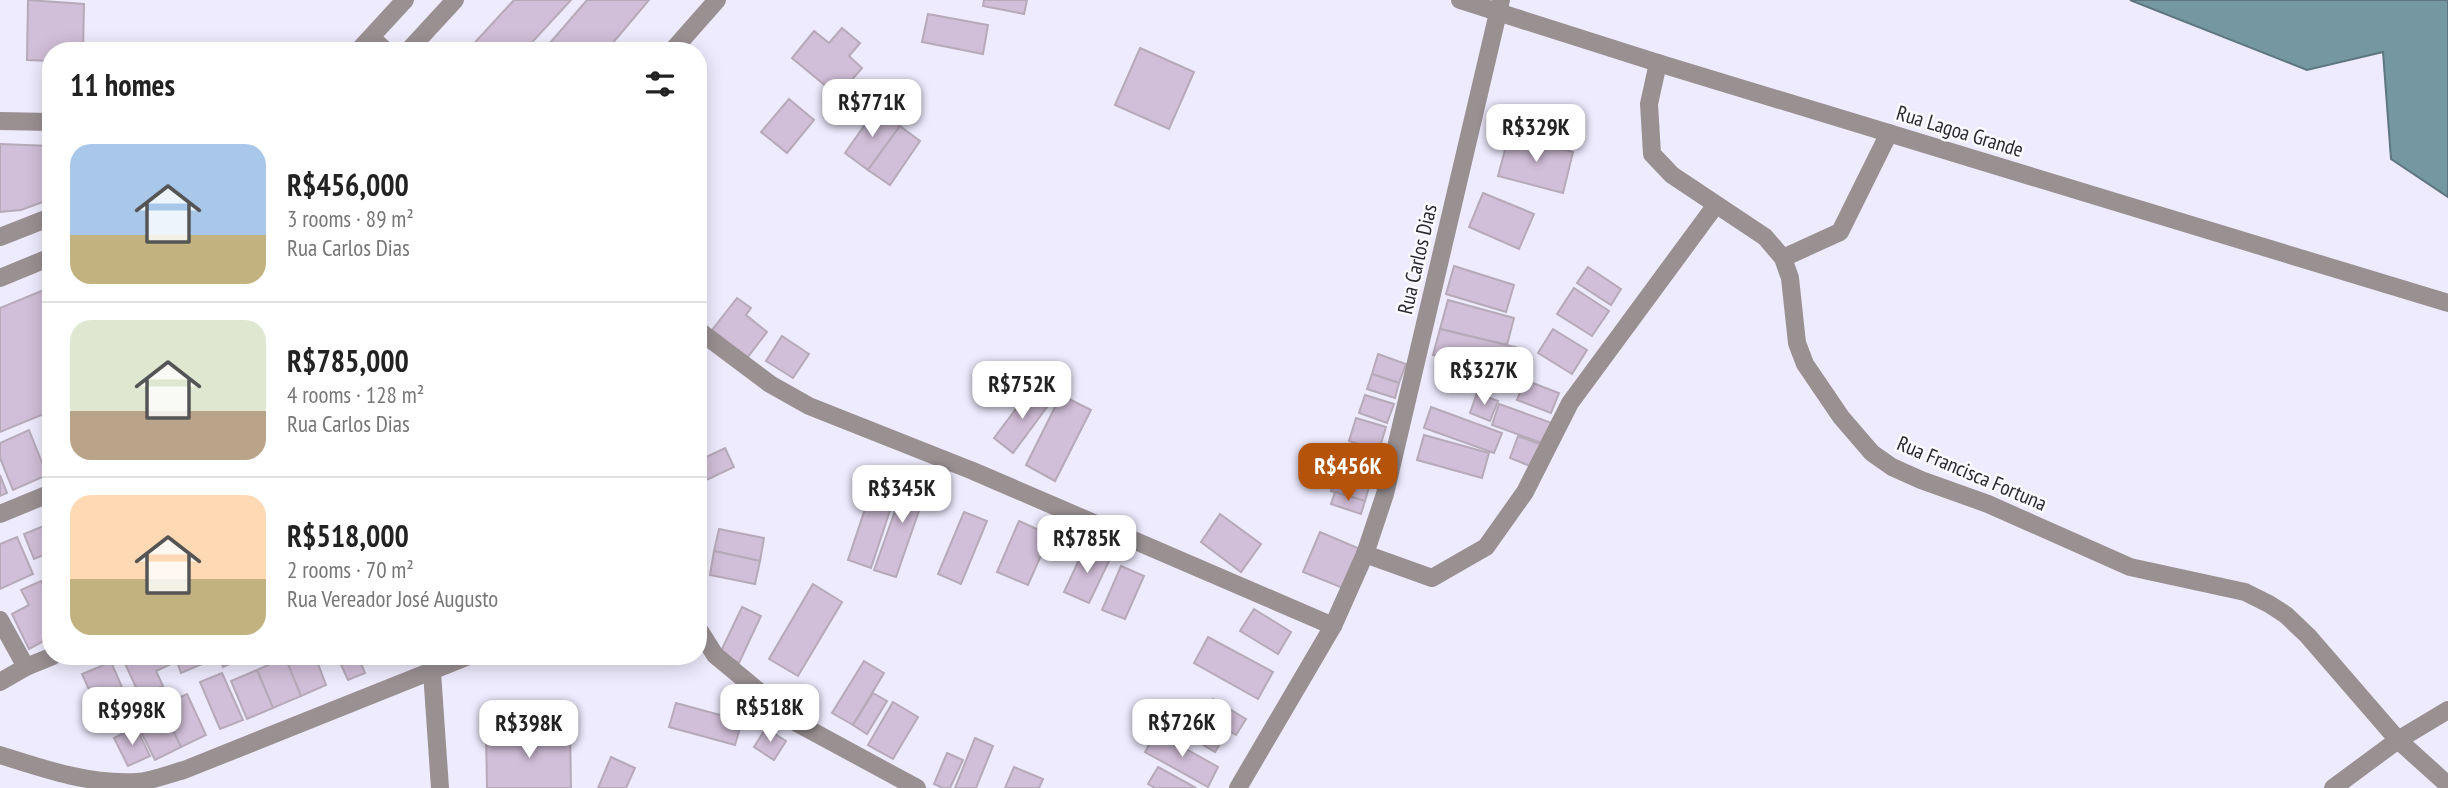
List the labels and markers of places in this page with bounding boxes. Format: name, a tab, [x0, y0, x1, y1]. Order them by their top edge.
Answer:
pin: R$771K	[815, 80, 929, 139]
pin: R$329K	[1479, 104, 1593, 164]
pin: R$327K	[1427, 348, 1541, 407]
pin: R$752K	[965, 362, 1079, 421]
pin: R$456K	[1291, 444, 1405, 503]
pin: R$345K	[845, 466, 959, 525]
pin: R$785K	[1030, 516, 1144, 575]
pin: R$518K	[713, 684, 827, 744]
pin: R$998K	[75, 688, 189, 747]
pin: R$398K	[472, 700, 586, 760]
pin: R$726K	[1125, 700, 1239, 759]

